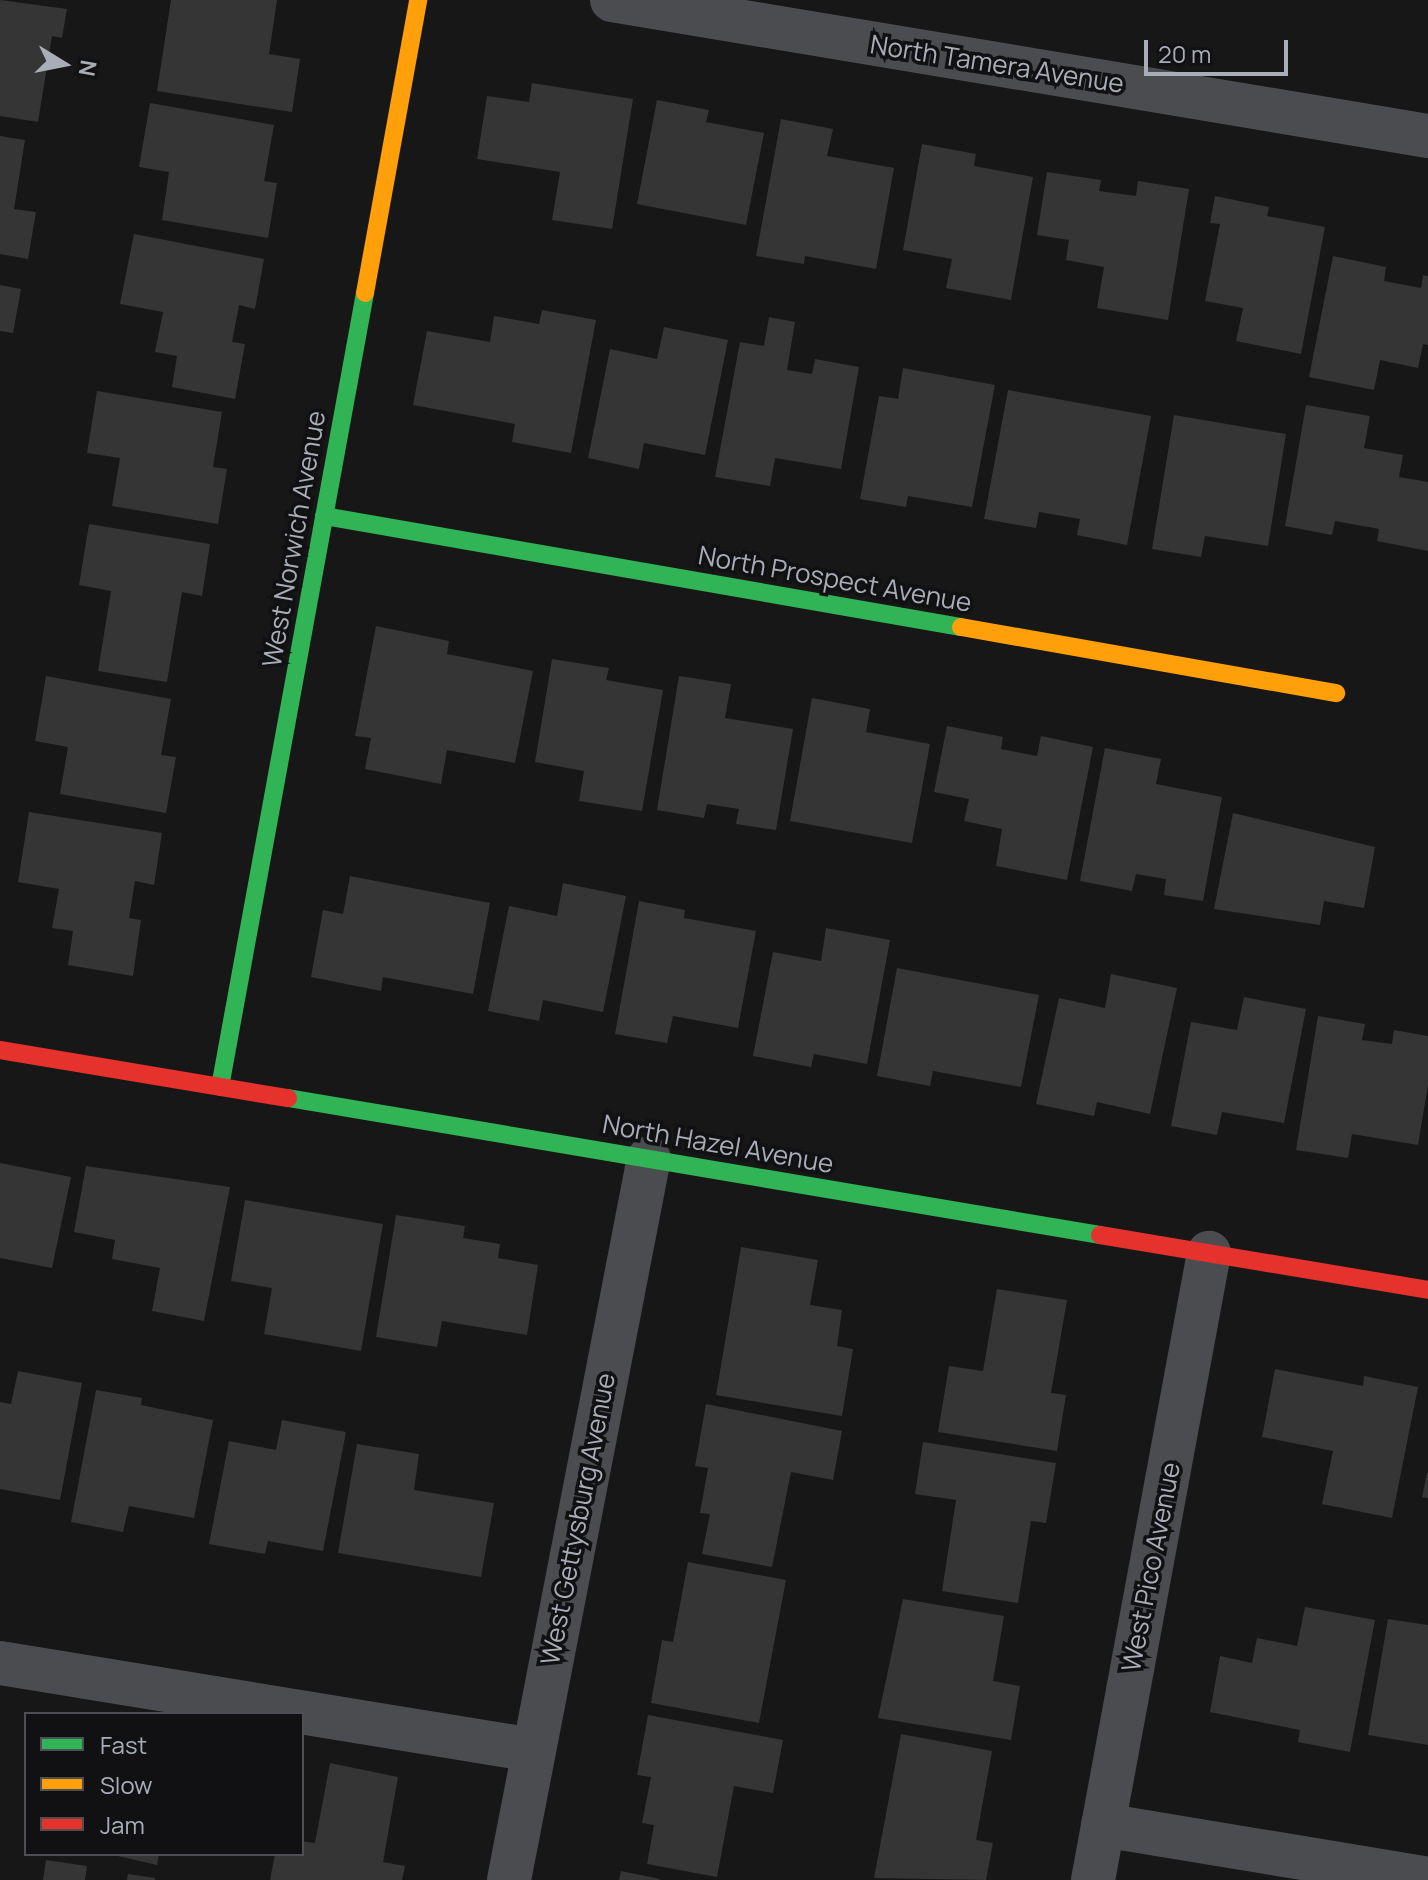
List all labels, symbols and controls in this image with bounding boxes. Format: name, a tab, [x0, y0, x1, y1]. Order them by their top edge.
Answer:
north arrow	[24, 24, 104, 104]
scale bar	[1148, 24, 1292, 74]
street label: North Tamera Avenue	[868, 29, 1126, 99]
text: 20 m	[1158, 37, 1211, 70]
text: N	[71, 58, 104, 79]
street label: West Norwich Avenue	[256, 408, 332, 670]
street label: North Prospect Avenue	[696, 540, 974, 618]
street label: North Hazel Avenue	[600, 1108, 836, 1180]
street label: West Gettysburg Avenue	[534, 1370, 622, 1668]
street label: West Pico Avenue	[1115, 1460, 1187, 1674]
legend	[24, 1712, 304, 1856]
text: Fast	[100, 1728, 147, 1761]
text: Slow	[100, 1768, 153, 1801]
text: Jam	[100, 1808, 145, 1841]

